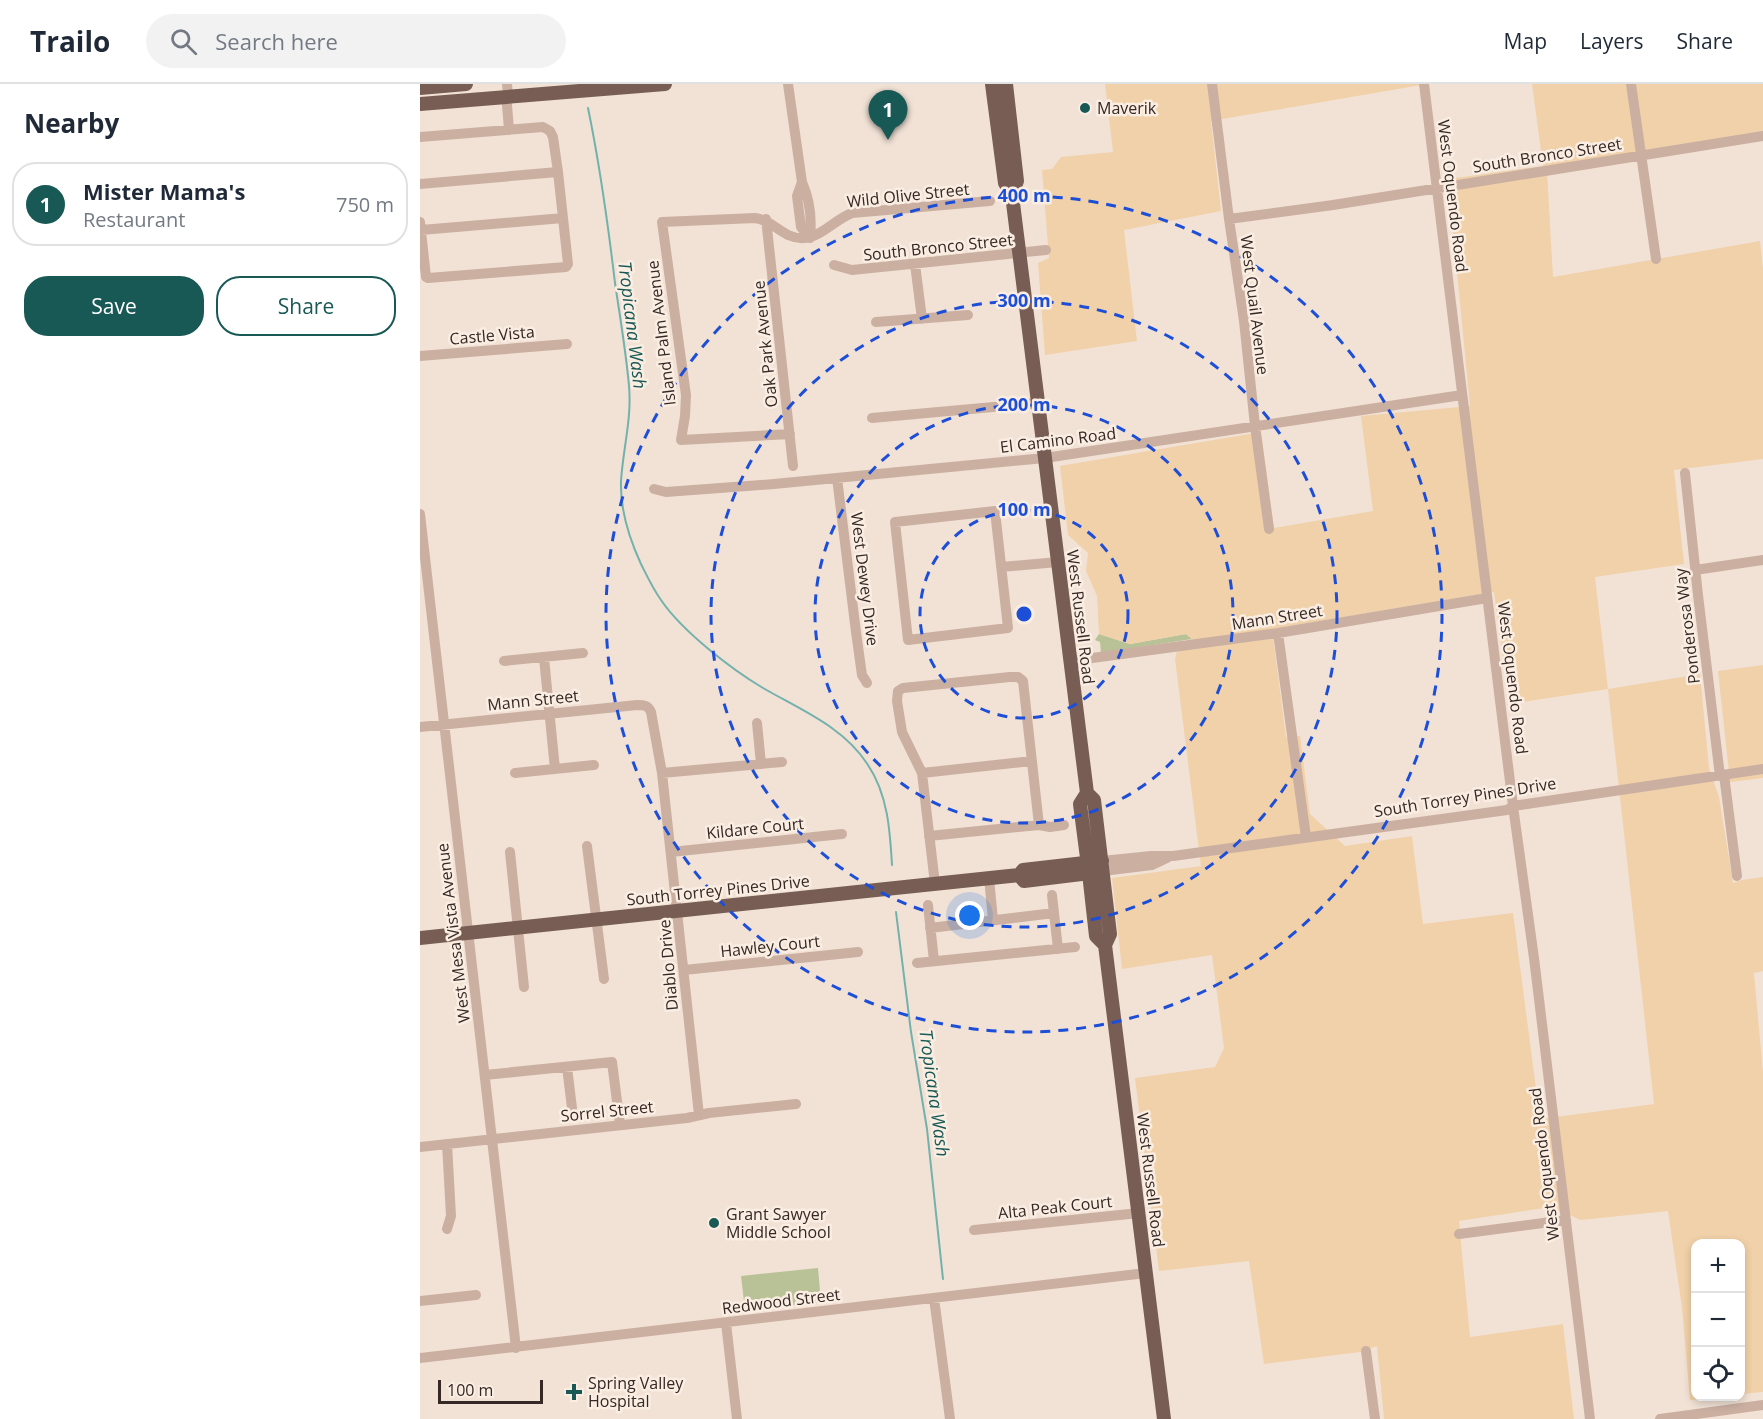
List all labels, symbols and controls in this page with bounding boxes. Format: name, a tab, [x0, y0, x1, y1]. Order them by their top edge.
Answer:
search box	[146, 14, 566, 68]
text: Trailo	[30, 22, 110, 60]
icon: search	[167, 25, 200, 58]
text: Search here	[215, 26, 338, 56]
text: Map	[1504, 27, 1547, 55]
text: Layers	[1580, 27, 1644, 55]
text: Share	[1677, 27, 1733, 55]
pin: 1	[868, 91, 908, 140]
place label: Maverik	[1097, 97, 1157, 119]
marker: Maverik	[1078, 101, 1092, 115]
text: Nearby	[24, 105, 119, 141]
street label: West Oquendo Road	[1433, 118, 1473, 274]
street label: South Bronco Street	[1471, 132, 1623, 178]
text: Mister Mama's	[83, 176, 245, 206]
street label: Wild Olive Street	[846, 178, 971, 212]
text: 400 m	[997, 183, 1051, 207]
text: 1	[40, 191, 51, 218]
text: 750 m	[336, 191, 394, 218]
text: Restaurant	[83, 206, 185, 233]
street label: South Bronco Street	[862, 228, 1014, 266]
street label: West Quail Avenue	[1236, 234, 1274, 376]
street label: Island Palm Avenue	[641, 259, 681, 407]
water label: Tropicana Wash	[613, 260, 653, 390]
button: Save	[24, 276, 204, 336]
button: Share	[216, 276, 396, 336]
street label: Oak Park Avenue	[747, 280, 783, 408]
text: 300 m	[997, 288, 1051, 312]
street label: Castle Vista	[449, 320, 535, 350]
text: 200 m	[997, 392, 1051, 416]
street label: El Camino Road	[999, 422, 1117, 458]
text: 100 m	[997, 497, 1051, 521]
street label: West Dewey Drive	[846, 511, 884, 647]
street label: West Russell Road	[1062, 548, 1100, 686]
street label: Ponderosa Way	[1669, 566, 1705, 685]
street label: Mann Street	[1230, 599, 1324, 635]
street label: West Oquendo Road	[1493, 600, 1533, 756]
centre of rings	[1014, 604, 1034, 624]
street label: Mann Street	[486, 684, 580, 716]
street label: South Torrey Pines Drive	[1372, 772, 1558, 822]
street label: Kildare Court	[705, 812, 805, 844]
street label: West Mesa Vista Avenue	[431, 842, 475, 1024]
street label: South Torrey Pines Drive	[625, 869, 811, 911]
your location	[955, 901, 984, 930]
street label: Diablo Drive	[653, 919, 683, 1011]
street label: Hawley Court	[719, 930, 821, 962]
water label: Tropicana Wash	[914, 1028, 956, 1158]
street label: West Oquendo Road	[1524, 1086, 1564, 1242]
street label: Sorrel Street	[559, 1095, 655, 1127]
street label: West Russell Road	[1132, 1111, 1170, 1249]
street label: Alta Peak Court	[997, 1190, 1113, 1224]
place label: Grant Sawyer Middle School	[726, 1203, 831, 1243]
marker: Grant Sawyer Middle School	[707, 1216, 721, 1230]
map controls	[1691, 1239, 1745, 1401]
button: +	[1691, 1239, 1745, 1293]
street label: Redwood Street	[721, 1283, 842, 1319]
button: −	[1691, 1293, 1745, 1347]
button: locate	[1691, 1347, 1745, 1401]
place label: Spring Valley Hospital	[588, 1372, 684, 1412]
scale bar	[438, 1377, 543, 1404]
text: 100 m	[447, 1379, 493, 1401]
marker: Spring Valley Hospital	[565, 1383, 583, 1401]

